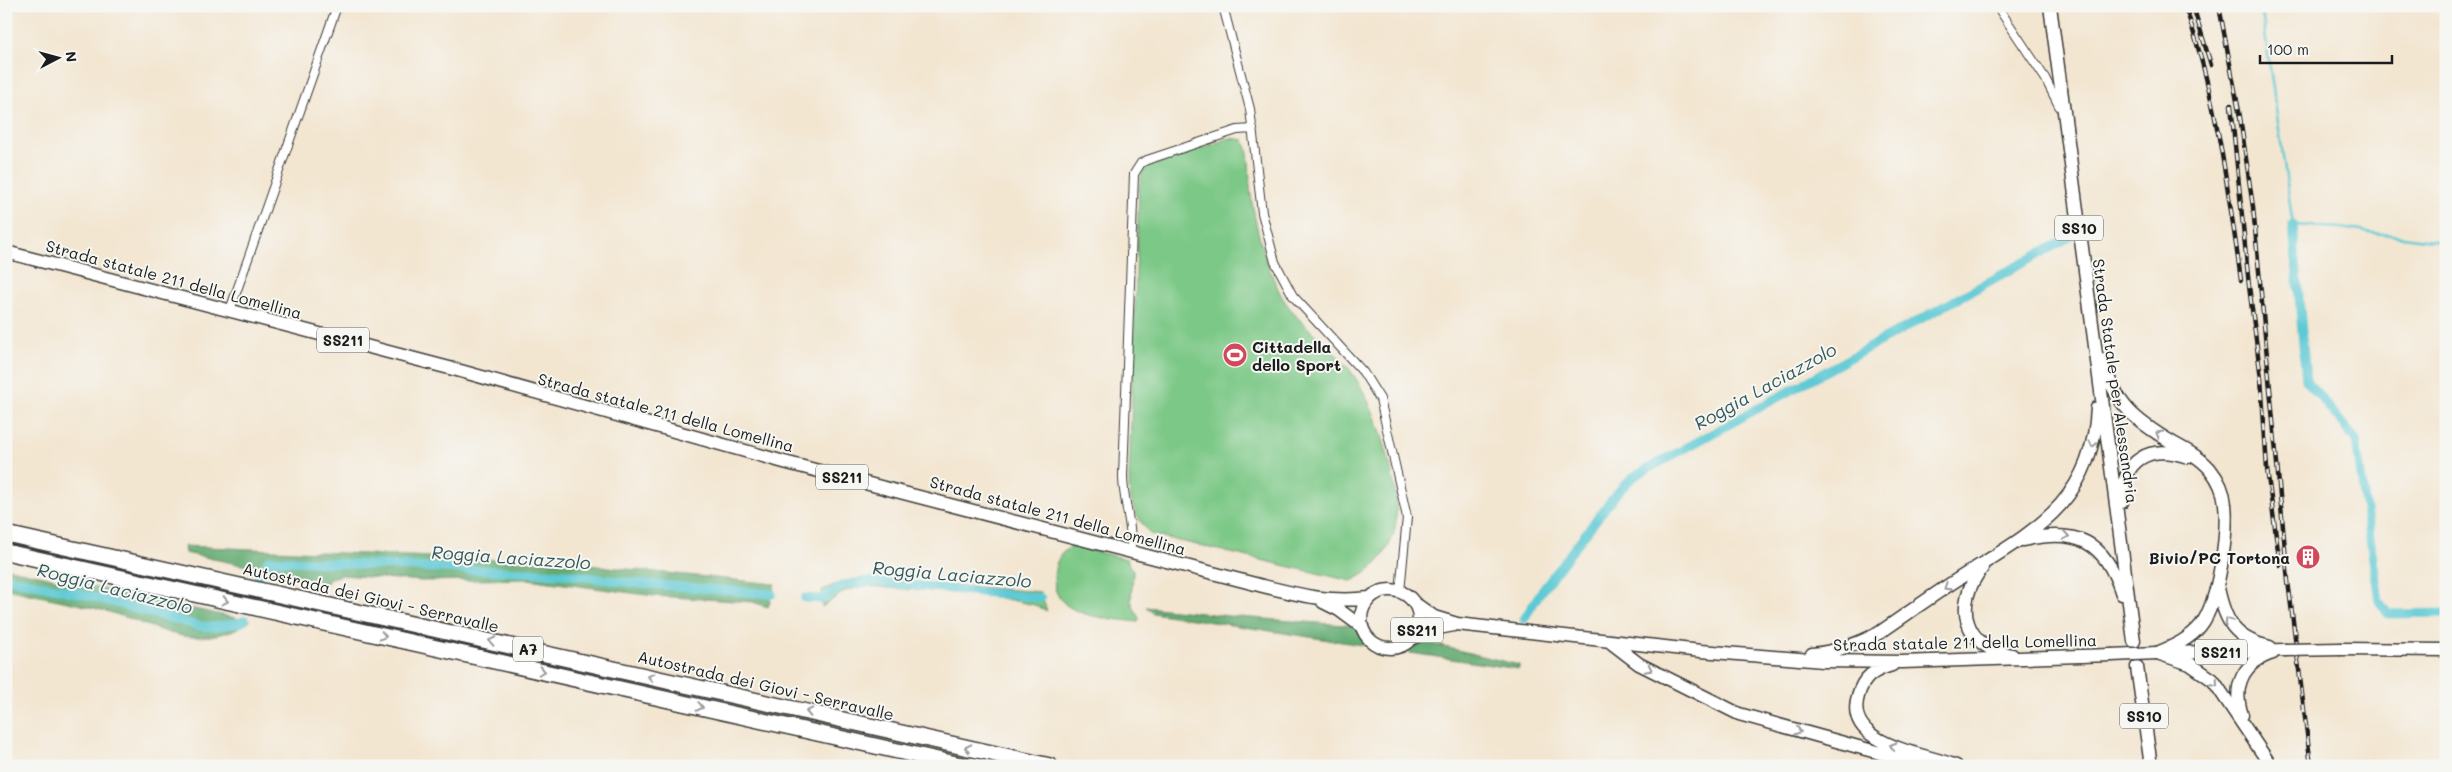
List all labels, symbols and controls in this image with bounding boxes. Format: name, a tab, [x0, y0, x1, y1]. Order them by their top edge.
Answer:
north arrow	[32, 32, 82, 82]
scale bar	[2260, 32, 2392, 64]
text: 100 m	[2267, 39, 2309, 59]
text: N	[61, 50, 81, 63]
road number: SS10	[2055, 216, 2103, 240]
street label: Strada statale 211 della Lomellina	[44, 235, 304, 323]
street label: Strada Statale per Alessandria	[2088, 257, 2144, 505]
road number: SS211	[317, 328, 369, 352]
place label: Cittadella dello Sport	[1252, 336, 1341, 375]
water label: Roggia Laciazzolo	[1689, 337, 1841, 435]
sports icon: Cittadella dello Sport	[1222, 342, 1248, 368]
street label: Strada statale 211 della Lomellina	[536, 368, 796, 456]
one-way arrow	[2155, 431, 2164, 441]
one-way arrow	[2088, 439, 2099, 448]
road number: SS211	[816, 464, 868, 490]
street label: Strada statale 211 della Lomellina	[928, 471, 1188, 559]
one-way arrow	[2062, 530, 2071, 540]
water label: Roggia Laciazzolo	[431, 539, 592, 575]
building icon: Bivio/PC Tortona	[2295, 544, 2321, 570]
place label: Bivio/PC Tortona	[2149, 547, 2290, 568]
water label: Roggia Laciazzolo	[872, 555, 1033, 593]
water label: Roggia Laciazzolo	[35, 557, 196, 619]
street label: Autostrada dei Giovi - Serravalle	[241, 557, 501, 637]
one-way arrow	[1943, 580, 1952, 590]
one-way arrow	[220, 595, 229, 606]
one-way arrow	[2225, 617, 2235, 626]
road number: SS211	[1391, 618, 1443, 642]
street label: Strada statale 211 della Lomellina	[1833, 629, 2097, 655]
one-way arrow	[379, 630, 388, 641]
one-way arrow	[488, 636, 496, 647]
road number: A7	[513, 636, 543, 662]
road number: SS211	[2195, 640, 2247, 664]
street label: Autostrada dei Giovi - Serravalle	[636, 645, 896, 725]
one-way arrow	[1643, 663, 1652, 673]
one-way arrow	[537, 666, 546, 676]
one-way arrow	[646, 672, 655, 683]
one-way arrow	[2209, 678, 2218, 687]
one-way arrow	[696, 701, 705, 712]
road number: SS10	[2120, 704, 2168, 728]
one-way arrow	[805, 707, 814, 718]
one-way arrow	[1794, 725, 1802, 736]
one-way arrow	[1889, 741, 1898, 751]
one-way arrow	[963, 743, 972, 754]

